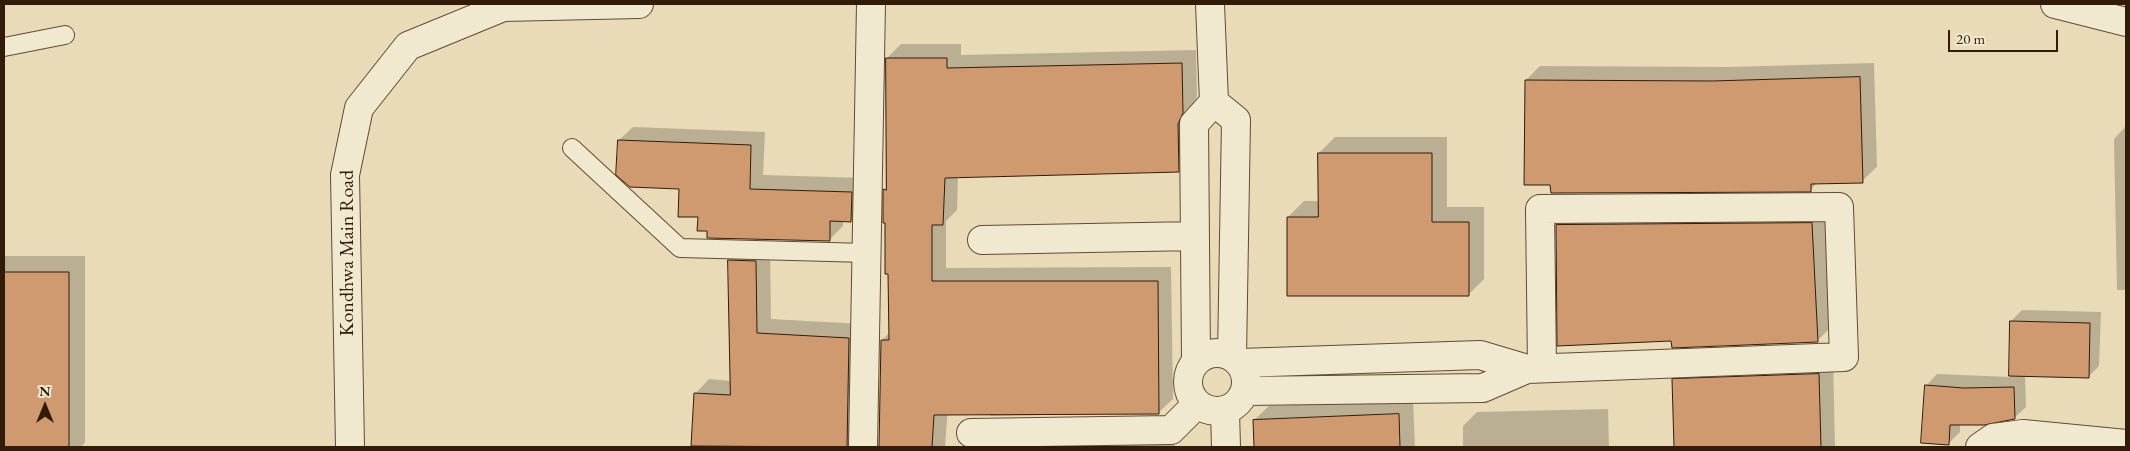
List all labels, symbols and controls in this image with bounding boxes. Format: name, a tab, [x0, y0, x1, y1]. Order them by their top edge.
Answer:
scale bar	[1950, 20, 2060, 52]
text: 20 m	[1956, 29, 1985, 48]
street label: Kondhwa Main Road	[336, 170, 360, 336]
north arrow	[20, 381, 70, 431]
text: N	[39, 382, 51, 400]

